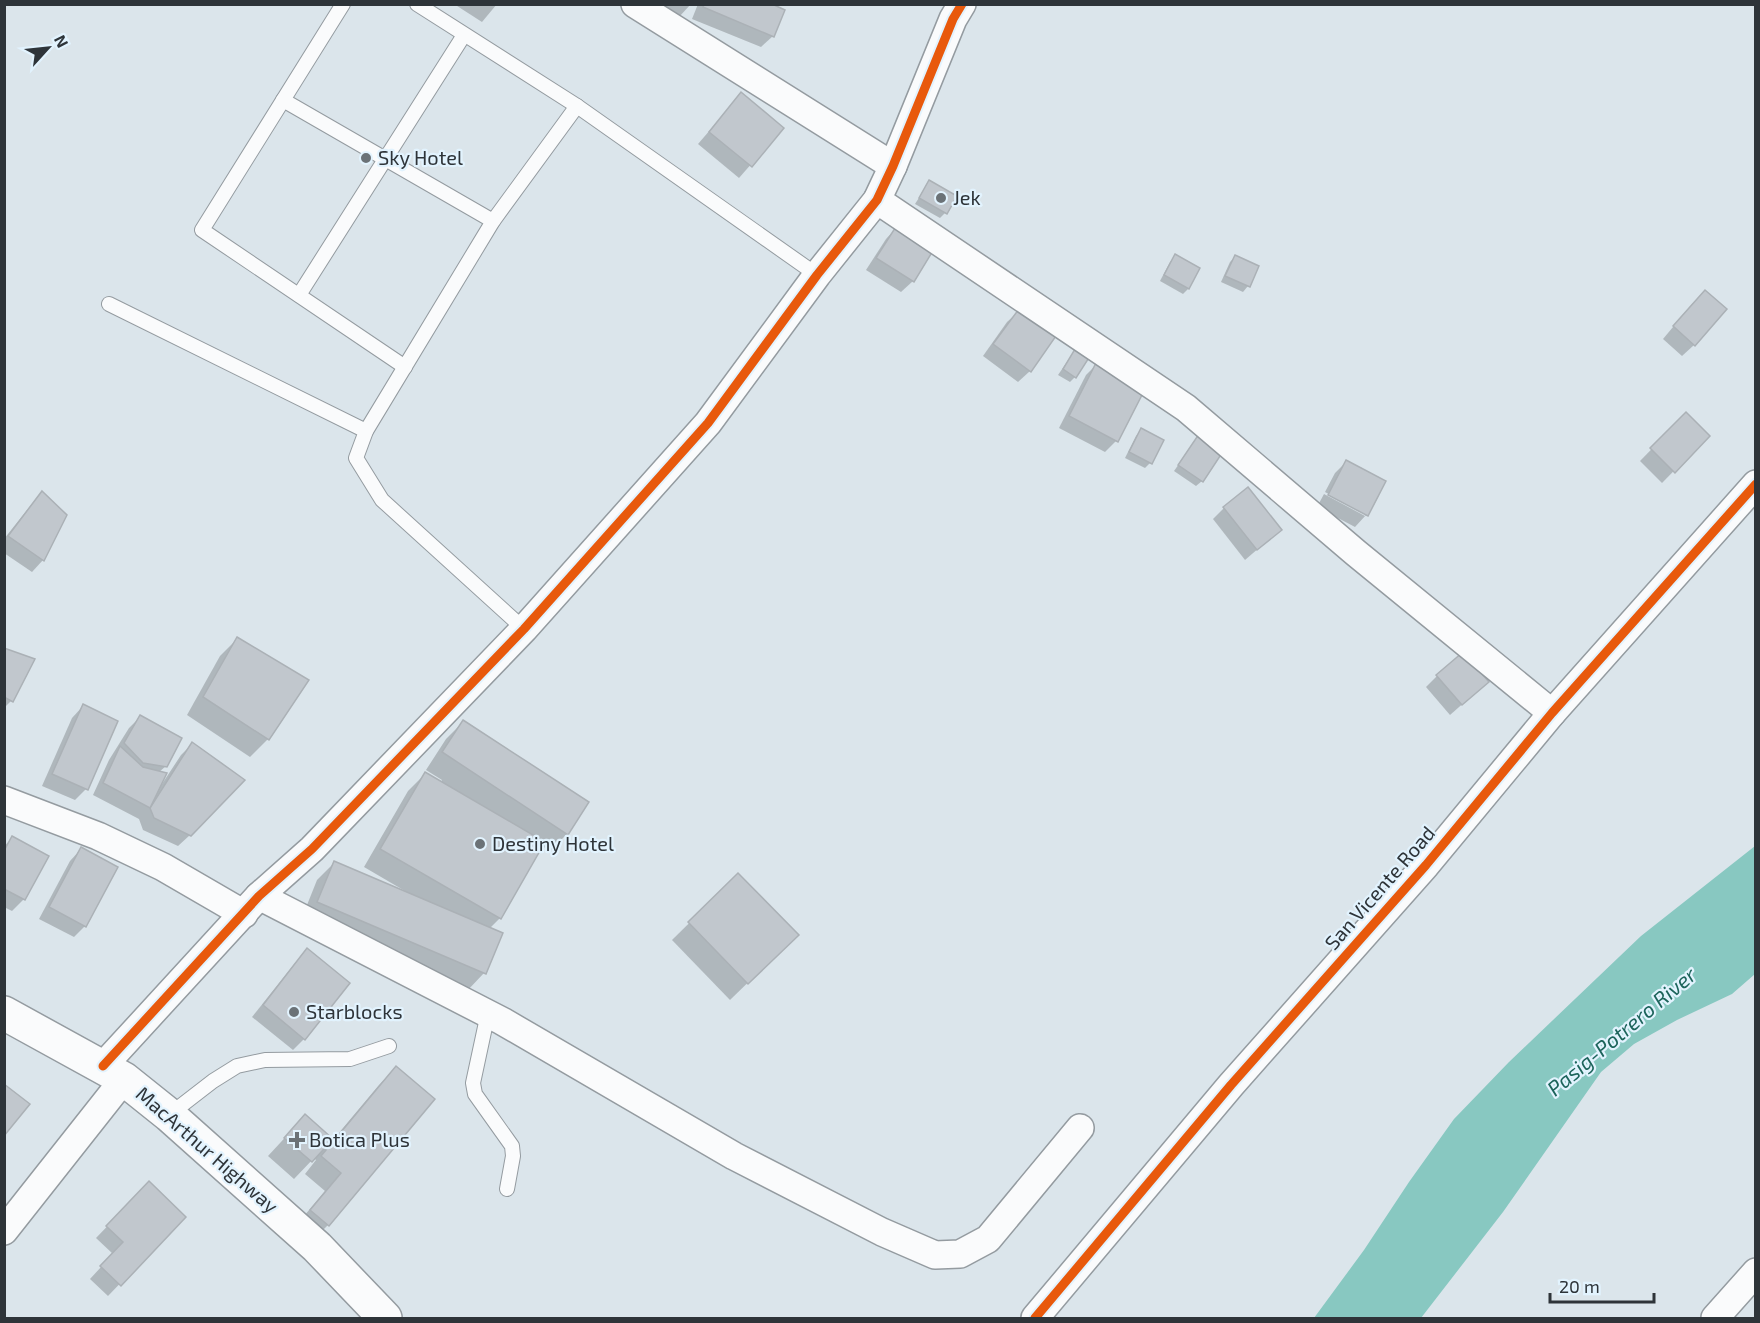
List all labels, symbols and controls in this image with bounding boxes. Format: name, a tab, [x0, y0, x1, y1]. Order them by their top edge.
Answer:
north arrow	[18, 18, 78, 78]
text: N	[51, 31, 73, 50]
place label: Sky Hotel	[378, 145, 463, 169]
marker: Sky Hotel	[359, 151, 373, 165]
place label: Jek	[953, 185, 981, 209]
marker: Jek	[934, 191, 948, 205]
street label: San Vicente Road	[1319, 821, 1439, 954]
place label: Destiny Hotel	[492, 831, 614, 855]
marker: Destiny Hotel	[473, 837, 487, 851]
water label: Pasig-Potrero River	[1542, 961, 1701, 1100]
place label: Starblocks	[306, 999, 403, 1023]
marker: Starblocks	[287, 1005, 301, 1019]
street label: MacArthur Highway	[132, 1081, 284, 1218]
place label: Botica Plus	[309, 1127, 410, 1151]
marker: Botica Plus	[290, 1133, 304, 1147]
scale bar	[1550, 1266, 1654, 1304]
text: 20 m	[1559, 1275, 1600, 1297]

